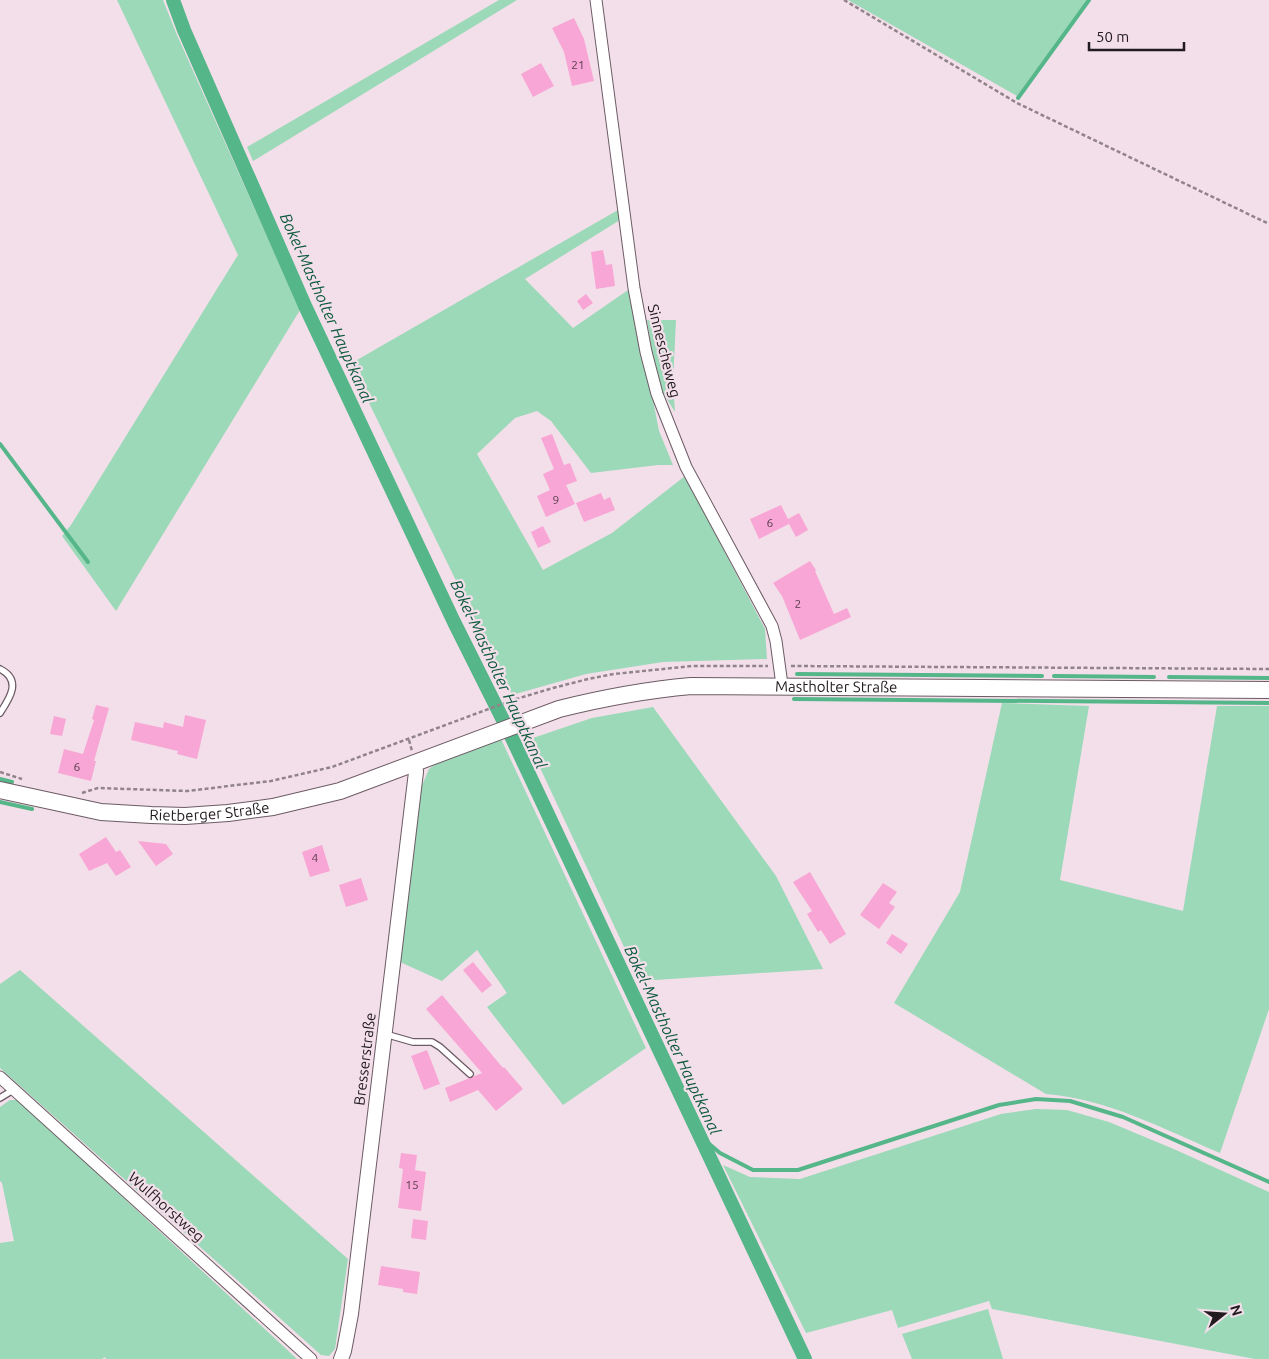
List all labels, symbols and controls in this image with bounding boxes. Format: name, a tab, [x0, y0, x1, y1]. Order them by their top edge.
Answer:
scale bar	[1089, 20, 1184, 52]
text: 50 m	[1096, 28, 1129, 45]
house number: 21	[571, 58, 585, 71]
water label: Bokel-Mastholter Hauptkanal	[277, 210, 377, 406]
street label: Sinnescheweg	[645, 302, 684, 399]
house number: 9	[553, 493, 559, 506]
house number: 6	[767, 516, 774, 529]
water label: Bokel-Mastholter Hauptkanal	[447, 577, 551, 772]
house number: 2	[795, 597, 801, 610]
street label: Mastholter Straße	[775, 678, 897, 695]
house number: 6	[74, 760, 81, 773]
street label: Rietberger Straße	[149, 799, 270, 824]
house number: 4	[312, 851, 319, 864]
water label: Bokel-Mastholter Hauptkanal	[621, 943, 725, 1138]
street label: Bresserstraße	[350, 1011, 379, 1106]
street label: Wulfhorstweg	[125, 1168, 208, 1245]
house number: 15	[405, 1178, 419, 1191]
north arrow	[1199, 1289, 1249, 1339]
text: N	[1227, 1303, 1246, 1318]

